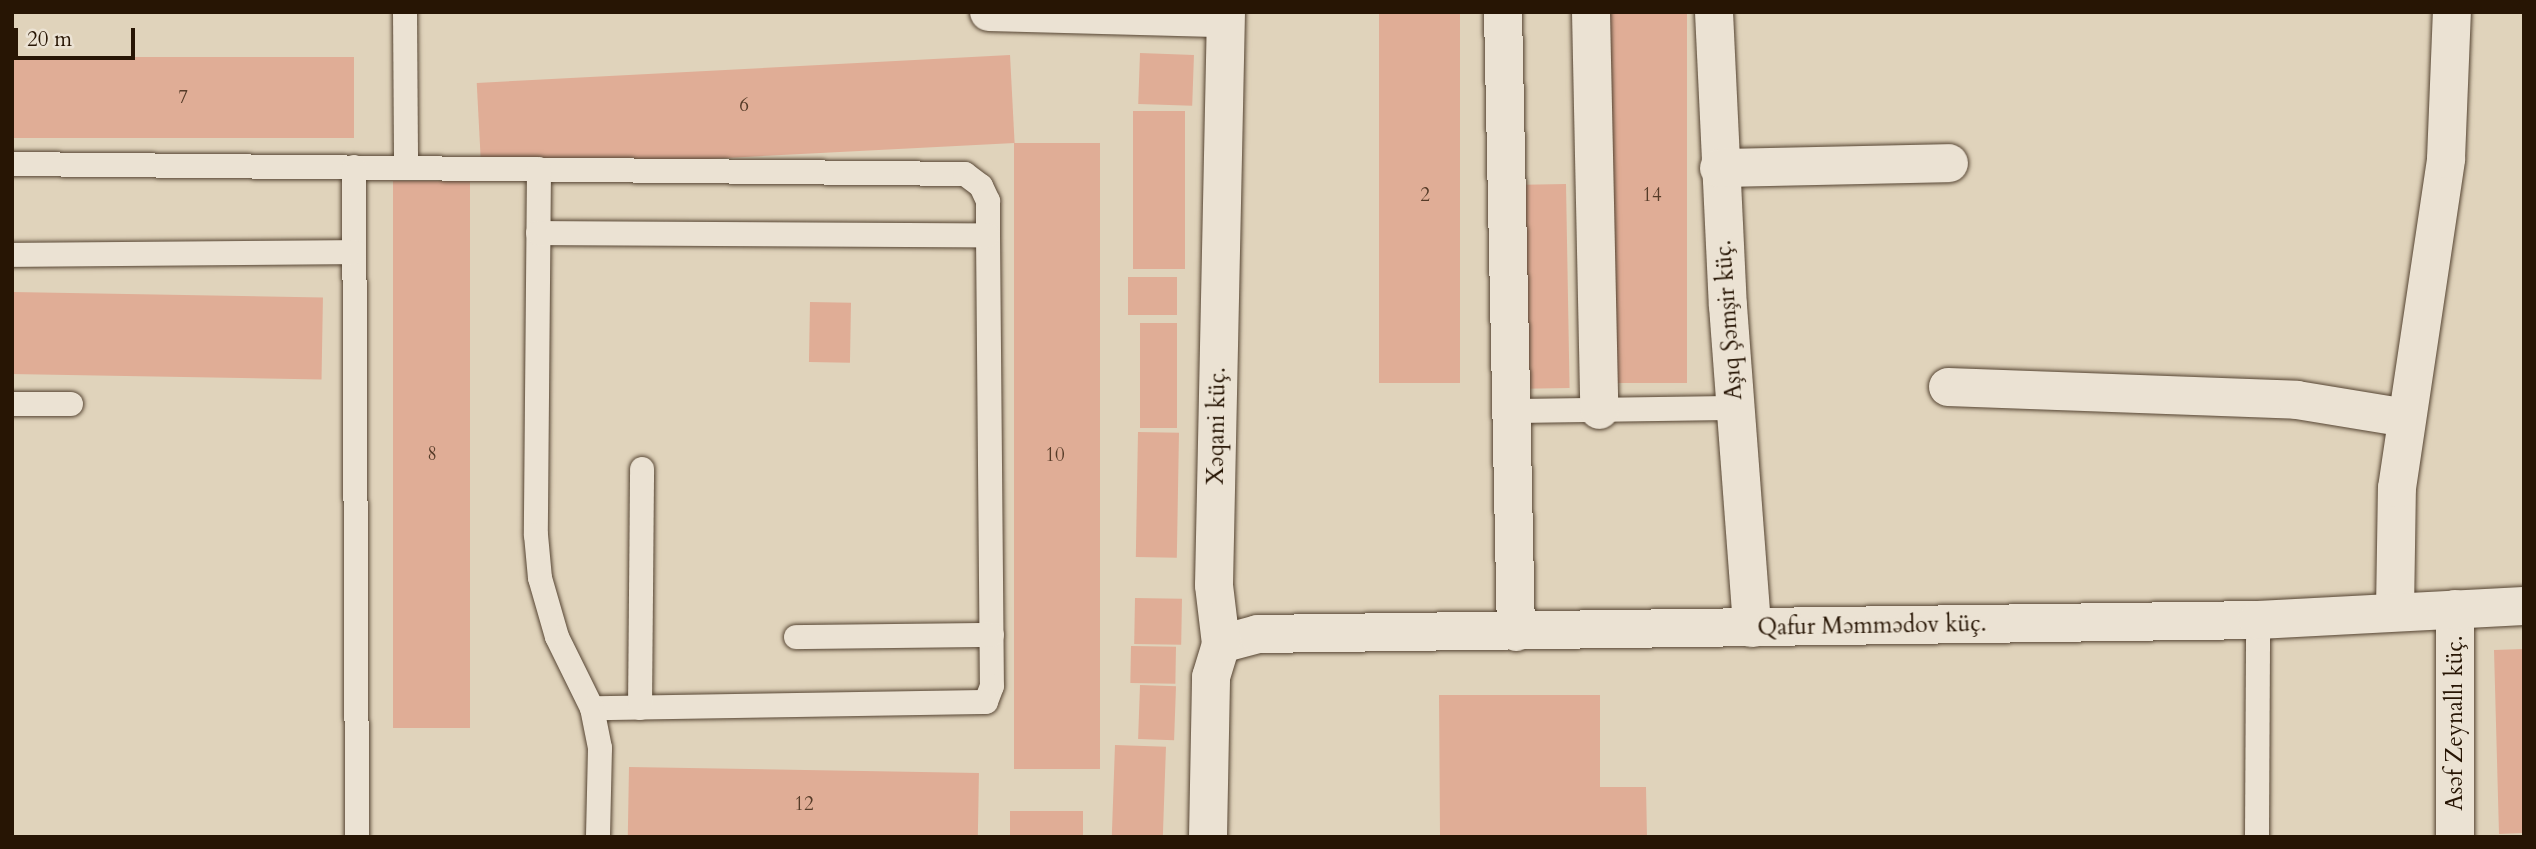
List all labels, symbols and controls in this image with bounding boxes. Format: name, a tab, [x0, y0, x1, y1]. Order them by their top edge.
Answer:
scale bar	[18, 14, 138, 58]
text: 20 m	[27, 25, 72, 54]
house number: 7	[178, 87, 188, 109]
house number: 6	[739, 95, 749, 117]
house number: 2	[1420, 185, 1430, 207]
house number: 14	[1642, 185, 1662, 207]
street label: Aşıq Şəmşir küç.	[1710, 239, 1748, 401]
street label: Xəqani küç.	[1202, 367, 1232, 485]
house number: 8	[427, 444, 437, 466]
house number: 10	[1045, 445, 1065, 467]
street label: Qafur Məmmədov küç.	[1757, 610, 1987, 642]
street label: Asəf Zeynallı küç.	[2441, 635, 2469, 811]
house number: 12	[794, 794, 814, 816]

